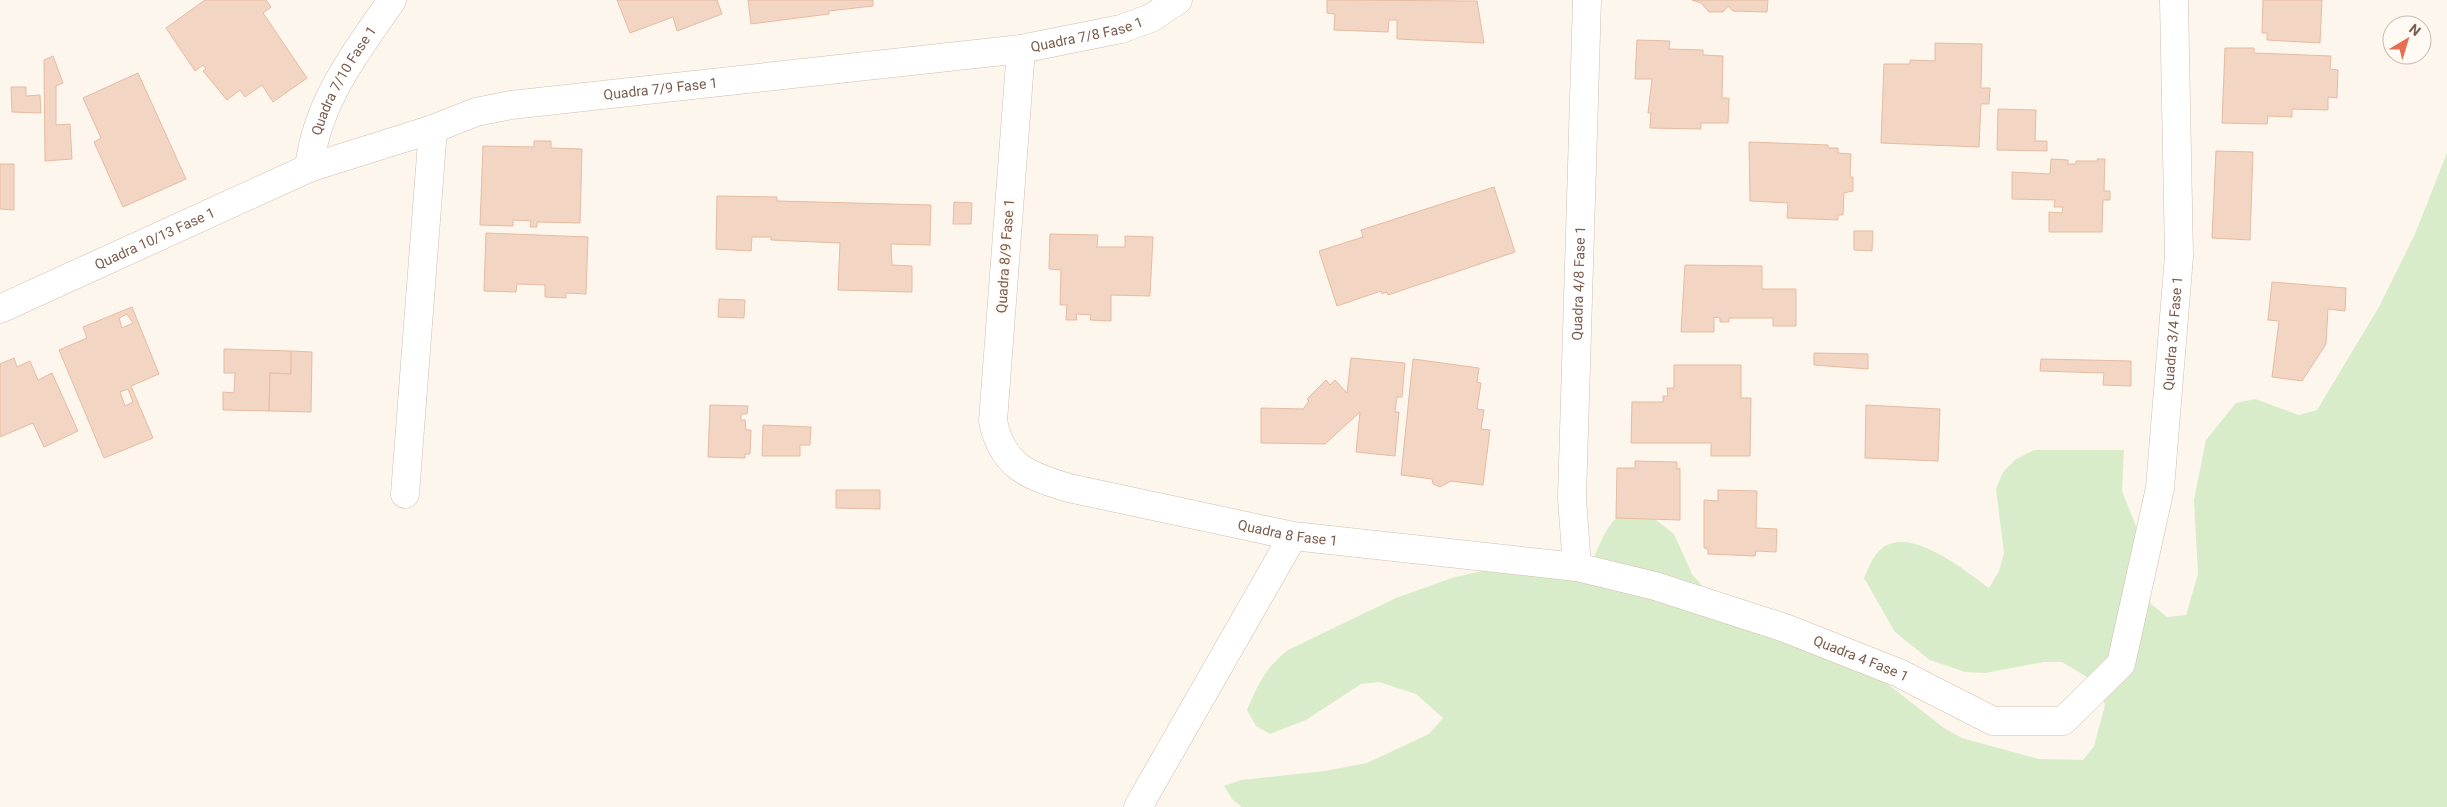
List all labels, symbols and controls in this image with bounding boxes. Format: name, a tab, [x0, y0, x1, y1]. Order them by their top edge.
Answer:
street label: Quadra 7/8 Fase 1	[1029, 14, 1145, 55]
north arrow	[2382, 15, 2432, 65]
text: N	[2406, 20, 2424, 39]
street label: Quadra 7/10 Fase 1	[308, 23, 380, 137]
street label: Quadra 7/9 Fase 1	[603, 74, 718, 103]
street label: Quadra 8/9 Fase 1	[993, 198, 1017, 314]
street label: Quadra 10/13 Fase 1	[92, 204, 217, 273]
street label: Quadra 4/8 Fase 1	[1569, 226, 1588, 341]
street label: Quadra 3/4 Fase 1	[2160, 276, 2185, 391]
street label: Quadra 8 Fase 1	[1236, 516, 1338, 549]
street label: Quadra 4 Fase 1	[1811, 632, 1911, 685]

